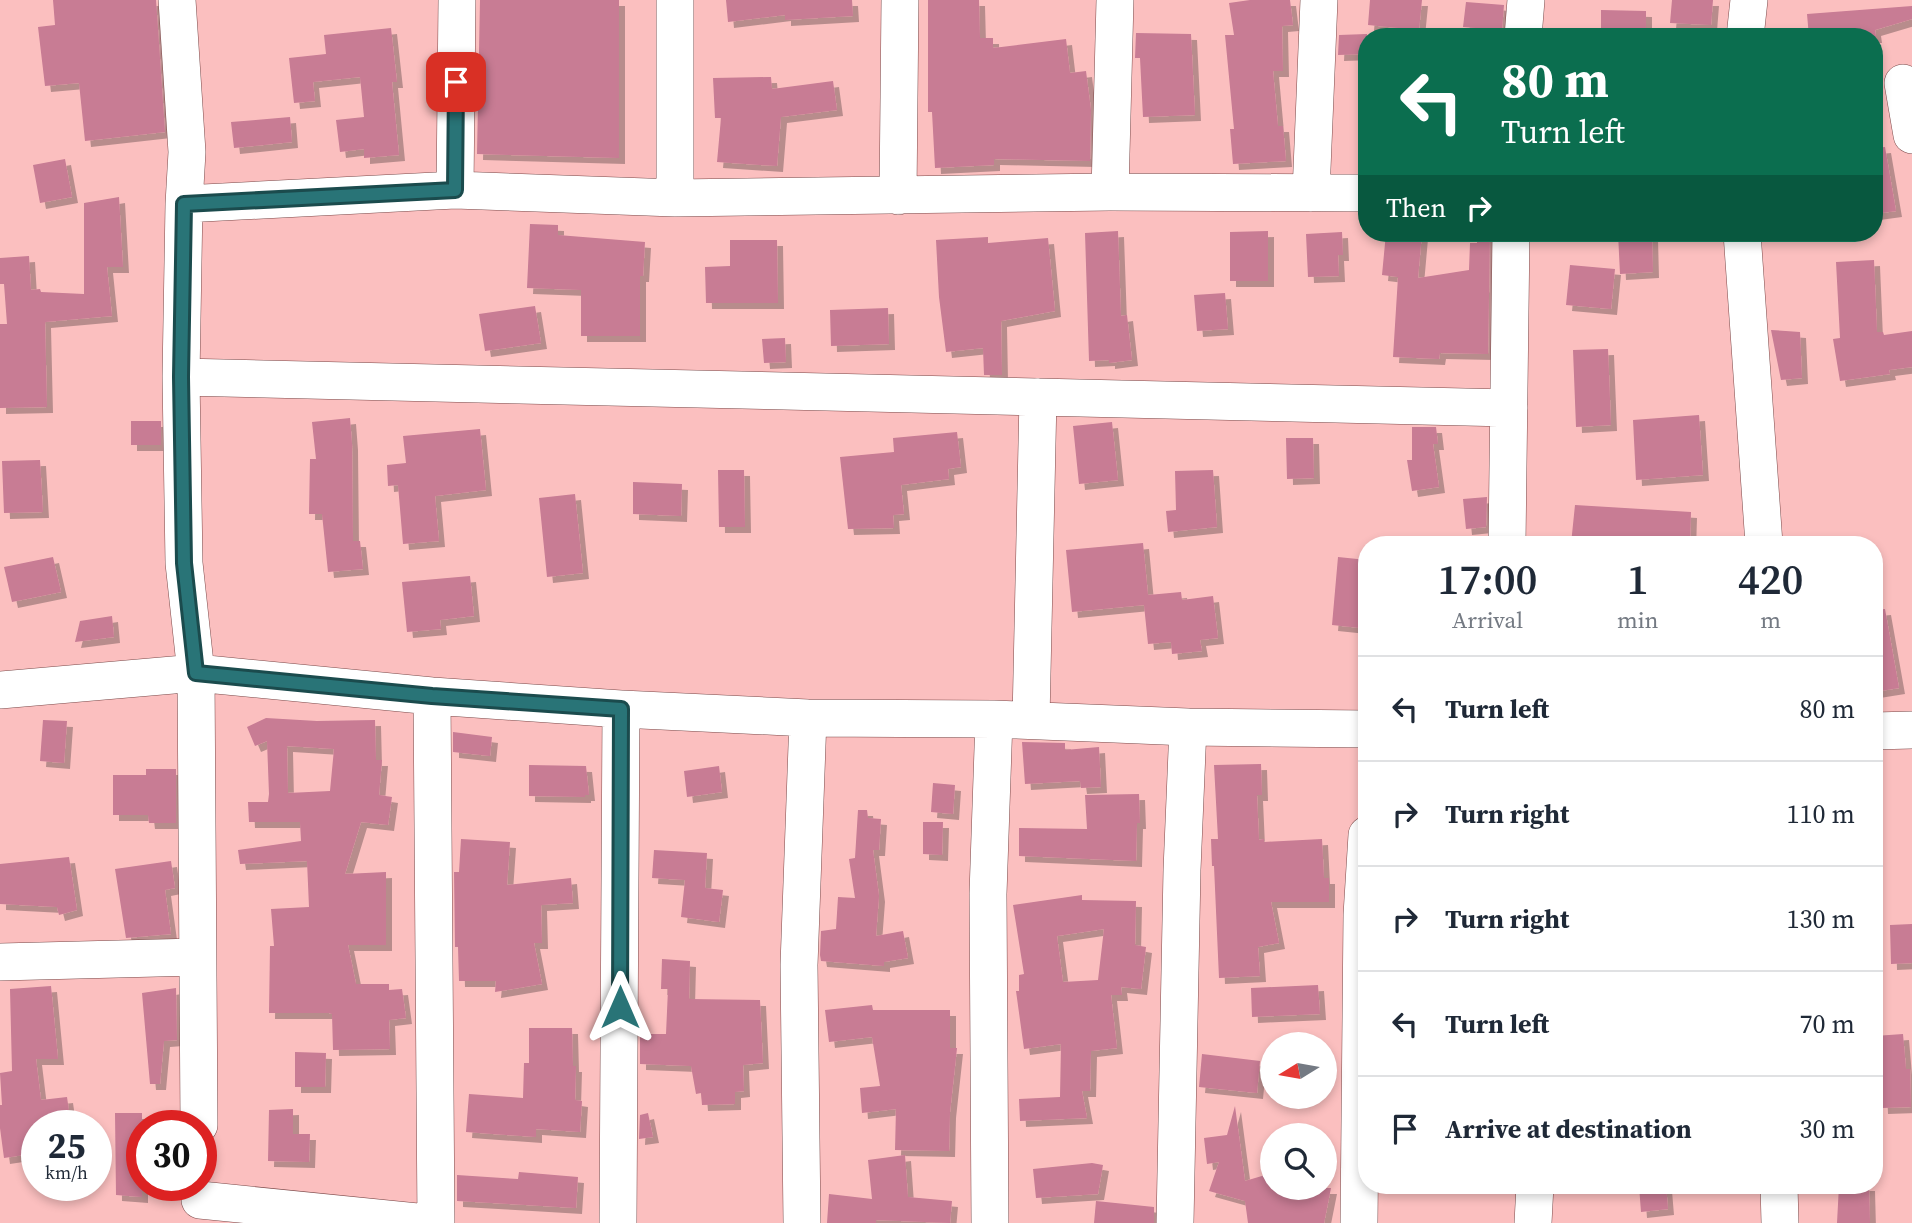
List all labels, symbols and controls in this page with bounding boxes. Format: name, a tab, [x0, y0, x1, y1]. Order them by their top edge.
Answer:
text: 80 m	[1501, 46, 1609, 113]
pin	[426, 52, 486, 112]
icon: left	[1386, 56, 1477, 147]
icon: arrive	[437, 63, 475, 101]
text: Turn left	[1501, 110, 1625, 154]
icon: right	[1460, 189, 1498, 227]
text: Then	[1386, 190, 1446, 226]
text: 17:00	[1437, 550, 1537, 608]
text: 1	[1627, 550, 1649, 608]
text: 420	[1738, 550, 1803, 608]
text: Arrival	[1452, 604, 1523, 636]
text: min	[1617, 604, 1658, 636]
text: m	[1760, 604, 1781, 636]
icon: left	[1386, 690, 1424, 728]
text: Turn left	[1445, 691, 1549, 727]
text: 80 m	[1800, 691, 1855, 727]
icon: right	[1386, 795, 1424, 833]
text: Turn right	[1445, 796, 1569, 832]
text: 110 m	[1787, 796, 1855, 832]
icon: right	[1386, 900, 1424, 938]
text: Turn right	[1445, 901, 1569, 937]
text: 130 m	[1787, 901, 1855, 937]
position arrow	[583, 970, 657, 1044]
icon: left	[1386, 1005, 1424, 1043]
text: Turn left	[1445, 1006, 1549, 1042]
text: 70 m	[1800, 1006, 1855, 1042]
north arrow	[1260, 1032, 1337, 1110]
map controls	[1260, 1032, 1337, 1200]
speed limit sign: 30	[126, 1110, 217, 1201]
icon: arrive	[1386, 1110, 1424, 1148]
text: Arrive at destination	[1445, 1111, 1692, 1147]
text: 30 m	[1800, 1111, 1855, 1147]
text: 25	[48, 1122, 85, 1170]
button: search	[1260, 1123, 1337, 1200]
text: km/h	[45, 1160, 88, 1185]

